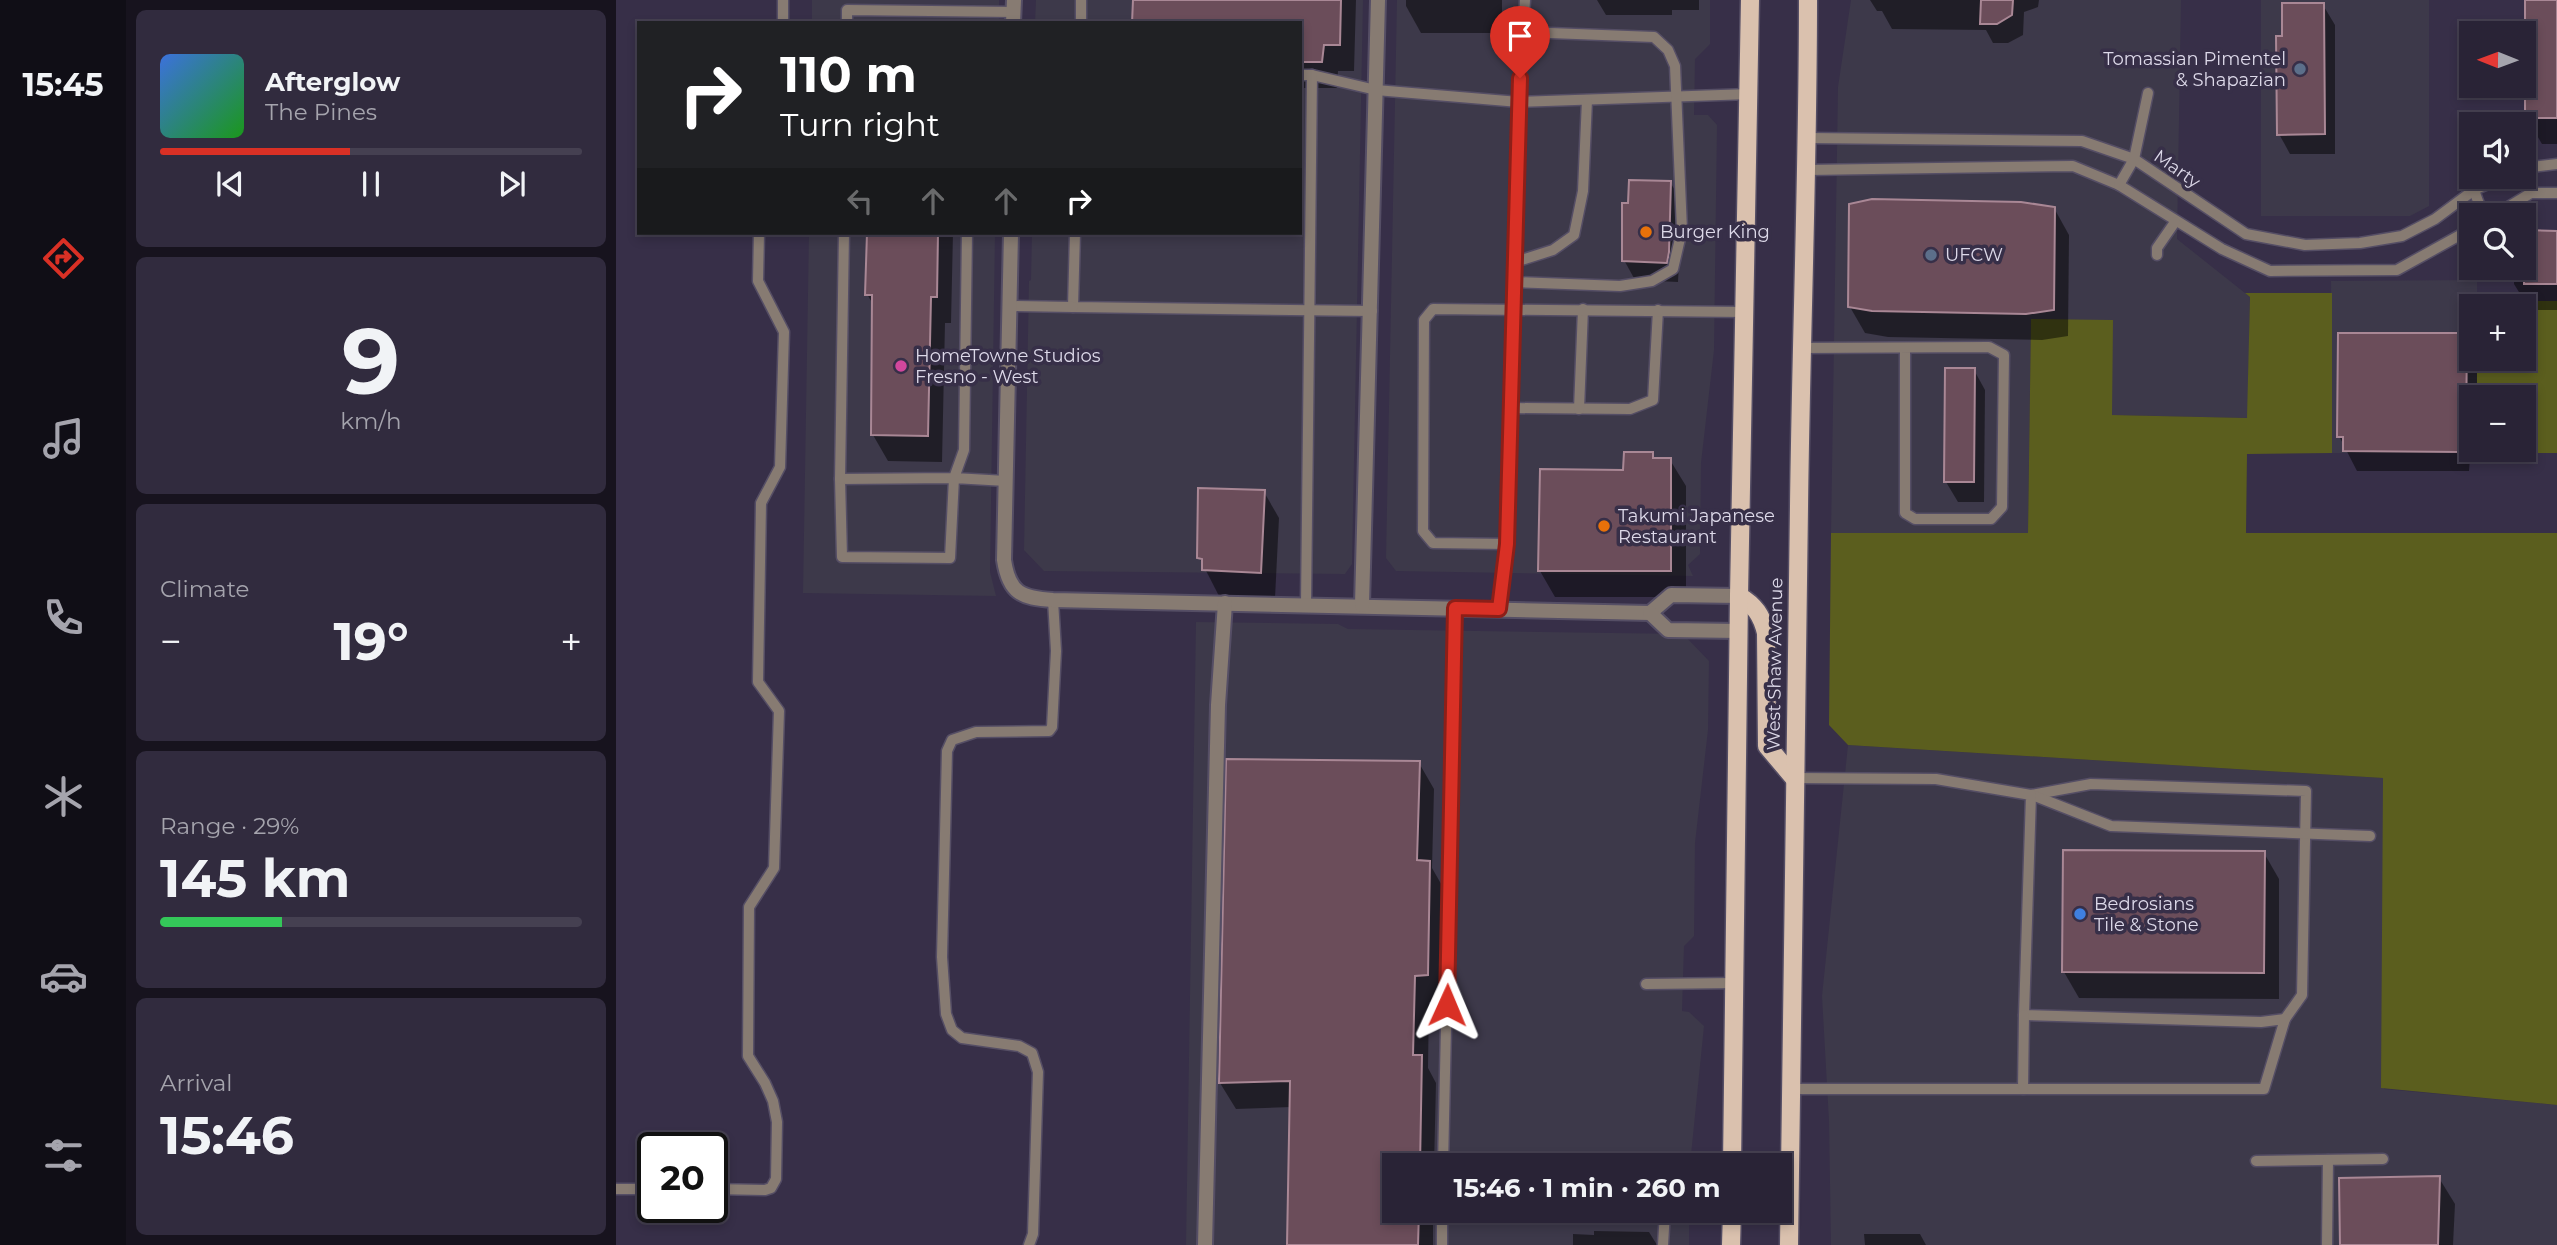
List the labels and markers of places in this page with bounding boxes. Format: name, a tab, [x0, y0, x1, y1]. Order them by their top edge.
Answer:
pin	[1490, 6, 1550, 78]
place label: Tomassian Pimentel & Shapazian	[2103, 48, 2286, 91]
marker: Tomassian Pimentel & Shapazian	[2292, 61, 2308, 77]
place label: Burger King	[1660, 221, 1770, 243]
marker: Burger King	[1638, 224, 1654, 240]
place label: UFCW	[1945, 244, 2003, 266]
marker: UFCW	[1923, 247, 1939, 263]
place label: HomeTowne Studios Fresno - West	[915, 345, 1101, 388]
marker: HomeTowne Studios Fresno - West	[893, 358, 909, 374]
place label: Takumi Japanese Restaurant	[1618, 505, 1775, 548]
marker: Takumi Japanese Restaurant	[1596, 518, 1612, 534]
place label: Bedrosians Tile & Stone	[2094, 893, 2199, 936]
marker: Bedrosians Tile & Stone	[2072, 906, 2088, 922]

